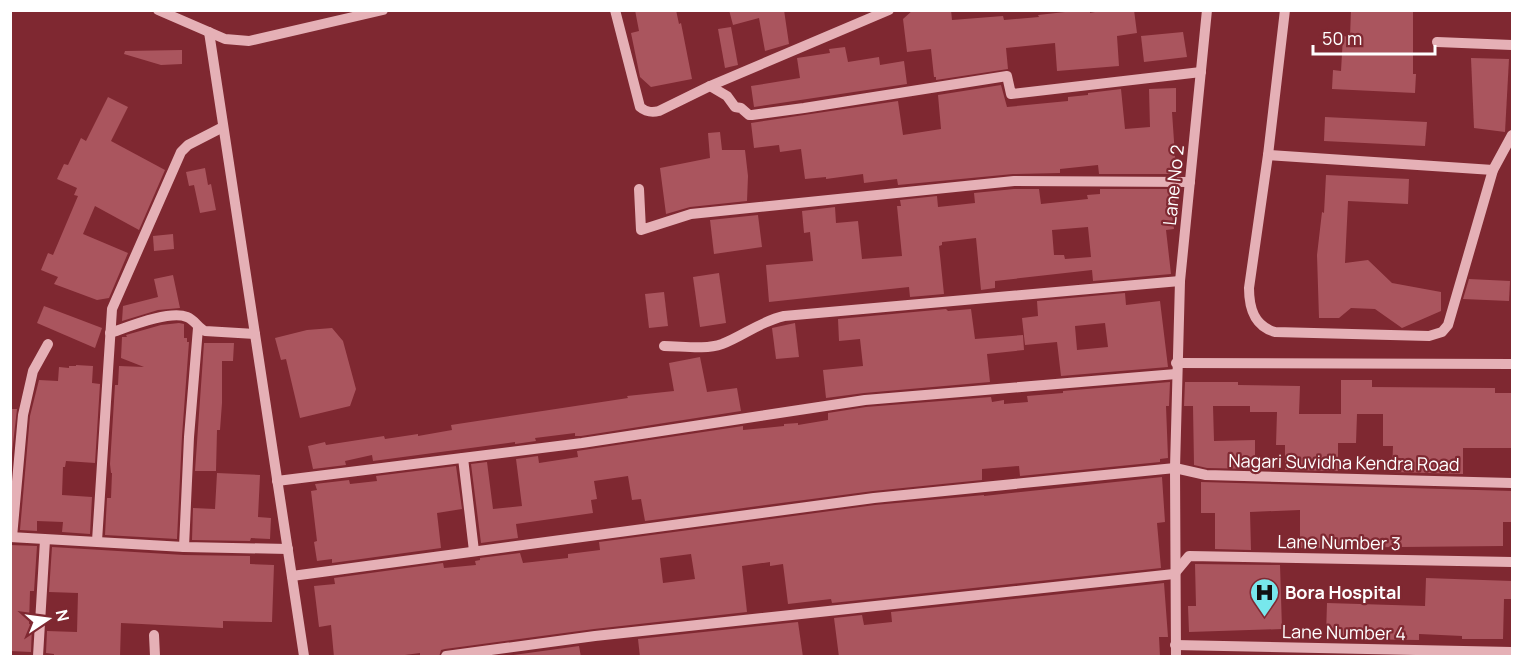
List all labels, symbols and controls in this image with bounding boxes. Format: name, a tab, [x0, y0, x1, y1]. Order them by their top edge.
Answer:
scale bar	[1313, 18, 1434, 56]
text: 50 m	[1322, 26, 1362, 50]
street label: Lane No 2	[1157, 144, 1189, 226]
street label: Nagari Suvidha Kendra Road	[1228, 448, 1460, 476]
street label: Lane Number 3	[1277, 529, 1401, 555]
hospital icon: Bora Hospital	[1248, 576, 1280, 618]
place label: Bora Hospital	[1285, 580, 1401, 604]
north arrow	[18, 589, 78, 649]
text: N	[51, 608, 75, 624]
street label: Lane Number 4	[1282, 619, 1406, 645]

